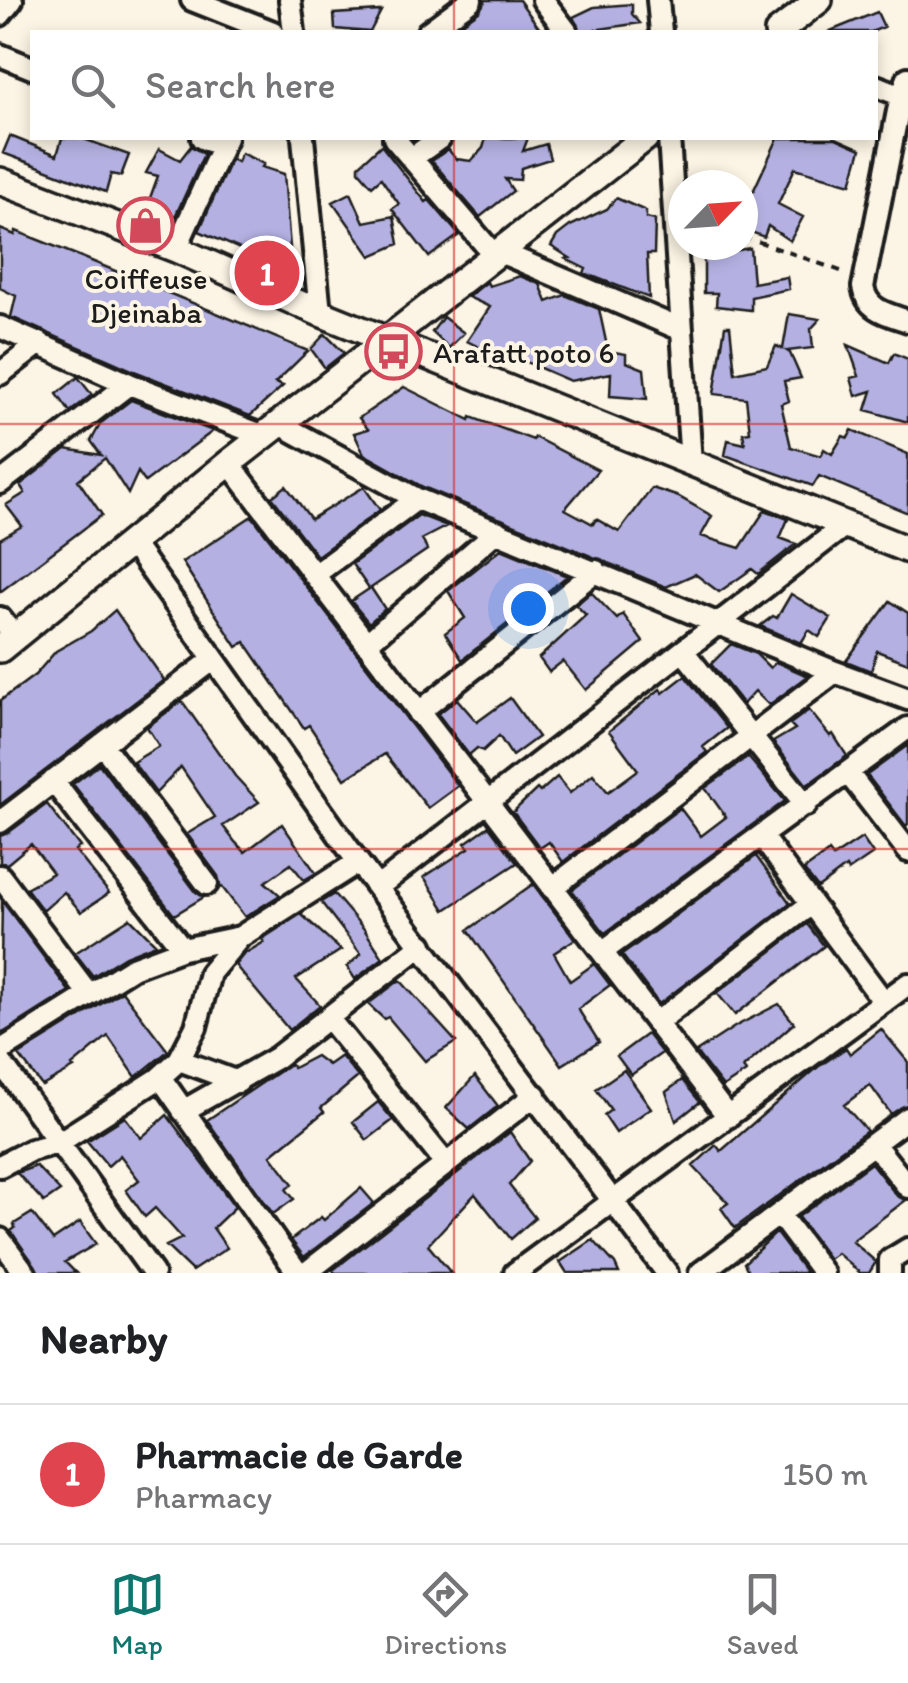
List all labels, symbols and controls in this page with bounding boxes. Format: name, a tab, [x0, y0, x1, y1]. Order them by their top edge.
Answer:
search box	[30, 30, 878, 140]
icon: search	[65, 58, 120, 113]
text: Search here	[145, 62, 336, 108]
north arrow	[668, 170, 758, 260]
shop icon: Coiffeuse Djeinaba	[116, 195, 176, 255]
pin: 1	[234, 236, 300, 310]
place label: Coiffeuse Djeinaba	[85, 260, 207, 331]
bus stop icon: Arafatt poto 6	[364, 322, 424, 382]
place label: Arafatt poto 6	[433, 334, 614, 371]
your location	[503, 583, 554, 634]
text: Nearby	[40, 1313, 167, 1364]
text: Pharmacie de Garde	[135, 1432, 463, 1478]
text: 1	[65, 1455, 80, 1493]
text: 150 m	[783, 1455, 868, 1493]
text: Pharmacy	[135, 1478, 272, 1516]
tab: Map	[110, 1567, 165, 1661]
tab: Directions	[384, 1567, 507, 1661]
tab: Saved	[727, 1567, 798, 1661]

